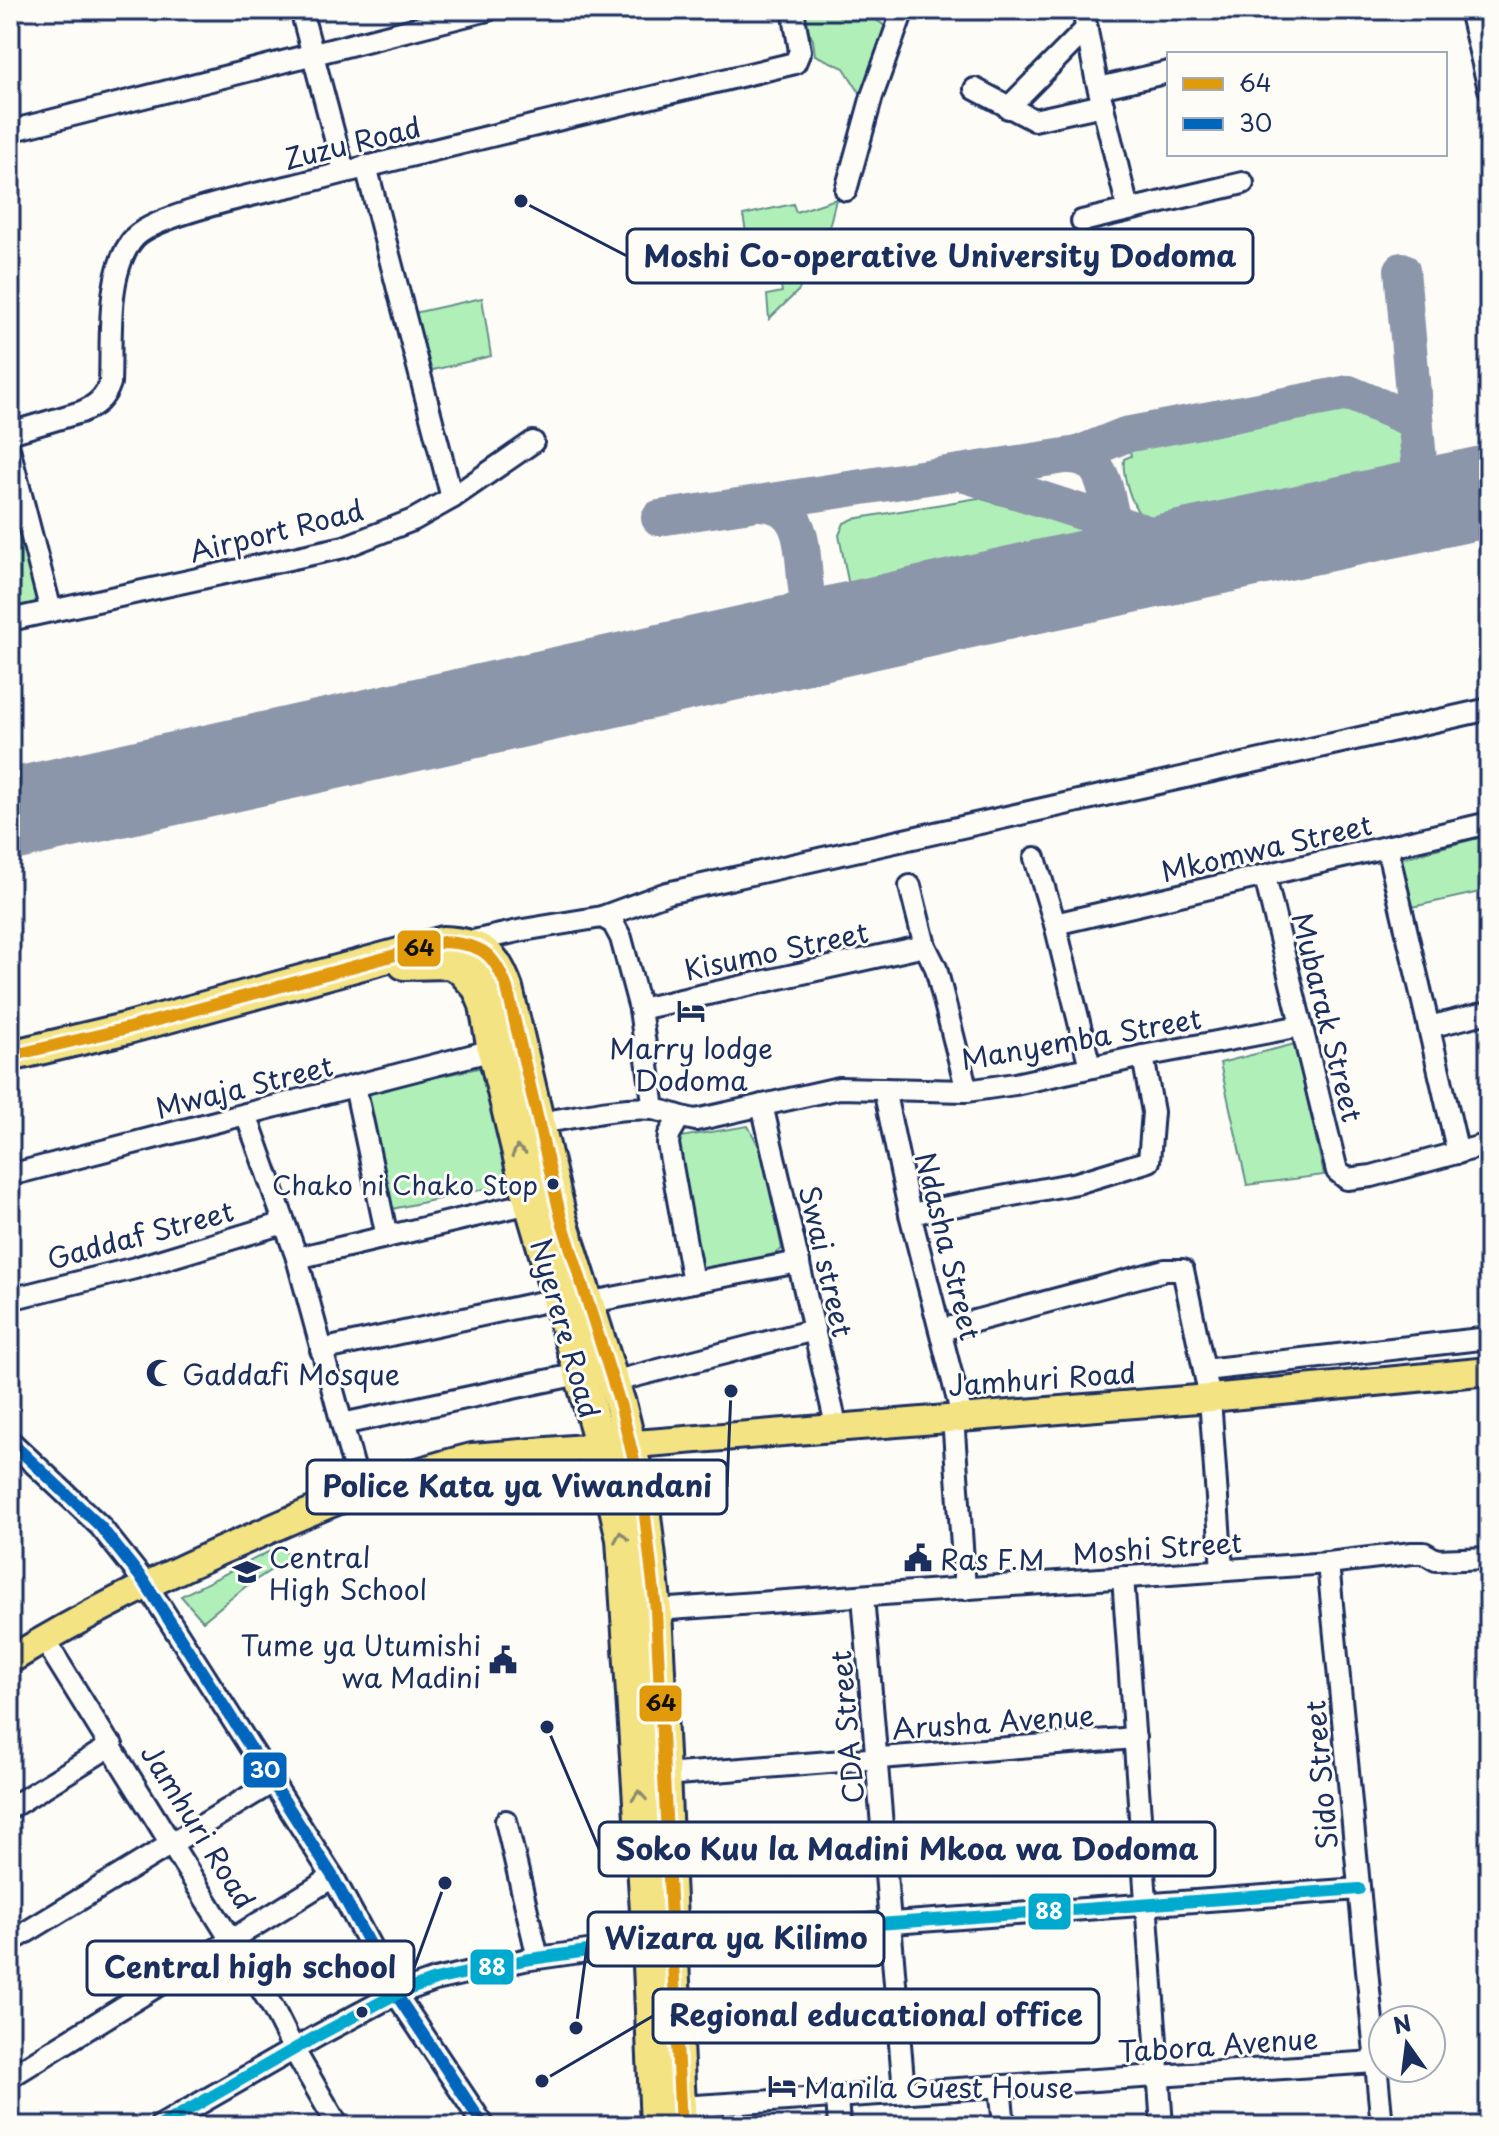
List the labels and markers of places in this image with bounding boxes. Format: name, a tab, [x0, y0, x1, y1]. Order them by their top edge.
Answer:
callout: Moshi Co-operative University Dodoma	[627, 229, 1253, 283]
hotel icon: Marry lodge Dodoma	[676, 996, 706, 1026]
place label: Marry lodge Dodoma	[609, 1026, 773, 1101]
place label: Chako ni Chako Stop	[272, 1165, 538, 1204]
marker: Chako ni Chako Stop	[545, 1176, 561, 1192]
place label: Gaddafi Mosque	[182, 1352, 400, 1395]
mosque icon: Gaddafi Mosque	[145, 1358, 175, 1388]
callout: Police Kata ya Viwandani	[307, 1460, 727, 1514]
place label: Central High School	[269, 1535, 427, 1610]
place label: Ras F.M	[940, 1537, 1045, 1580]
public building icon: Ras F.M	[903, 1543, 933, 1573]
school or university icon: Central High School	[232, 1557, 262, 1587]
place label: Tume ya Utumishi wa Madini	[241, 1623, 481, 1698]
public building icon: Tume ya Utumishi wa Madini	[488, 1645, 518, 1675]
callout: Soko Kuu la Madini Mkoa wa Dodoma	[599, 1822, 1215, 1876]
callout: Wizara ya Kilimo	[588, 1912, 884, 1966]
callout: Central high school	[87, 1941, 414, 1995]
callout: Regional educational office	[653, 1989, 1099, 2043]
unlabelled marker	[354, 2004, 370, 2020]
place label: Manila Guest House	[804, 2065, 1074, 2108]
hotel icon: Manila Guest House	[767, 2071, 797, 2101]

